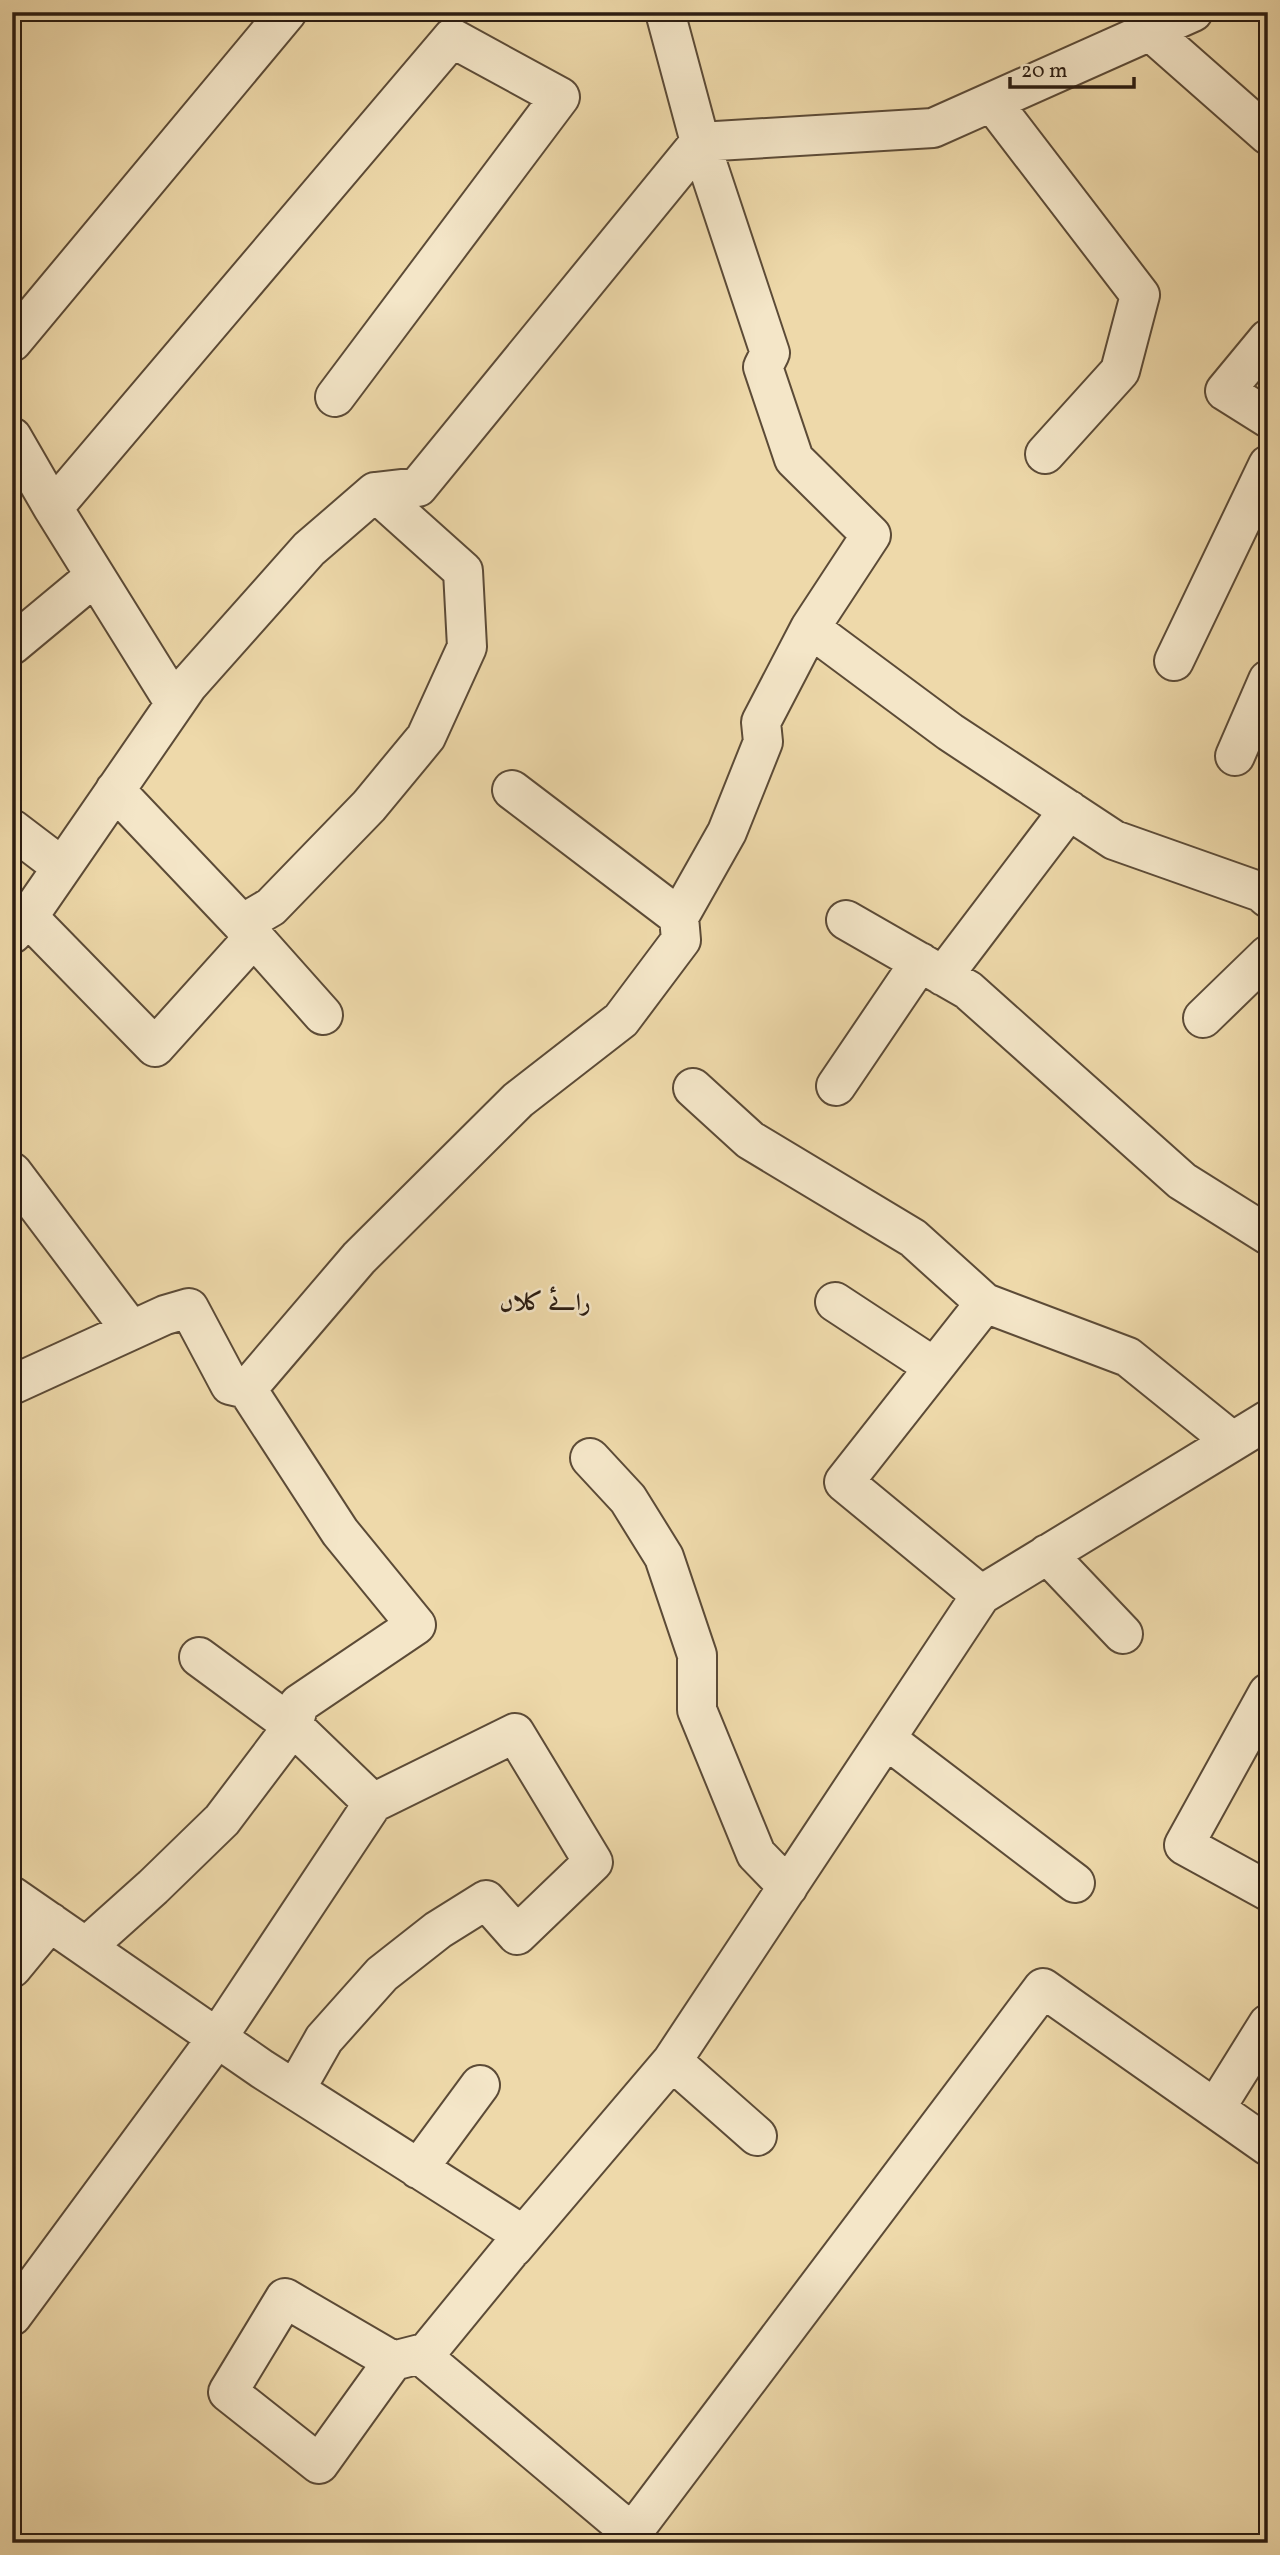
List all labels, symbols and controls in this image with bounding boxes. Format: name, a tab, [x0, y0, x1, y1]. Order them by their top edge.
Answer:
scale bar	[1010, 46, 1135, 90]
text: 20 m	[1021, 57, 1067, 86]
district label: رائے کلاں	[499, 1286, 591, 1321]

